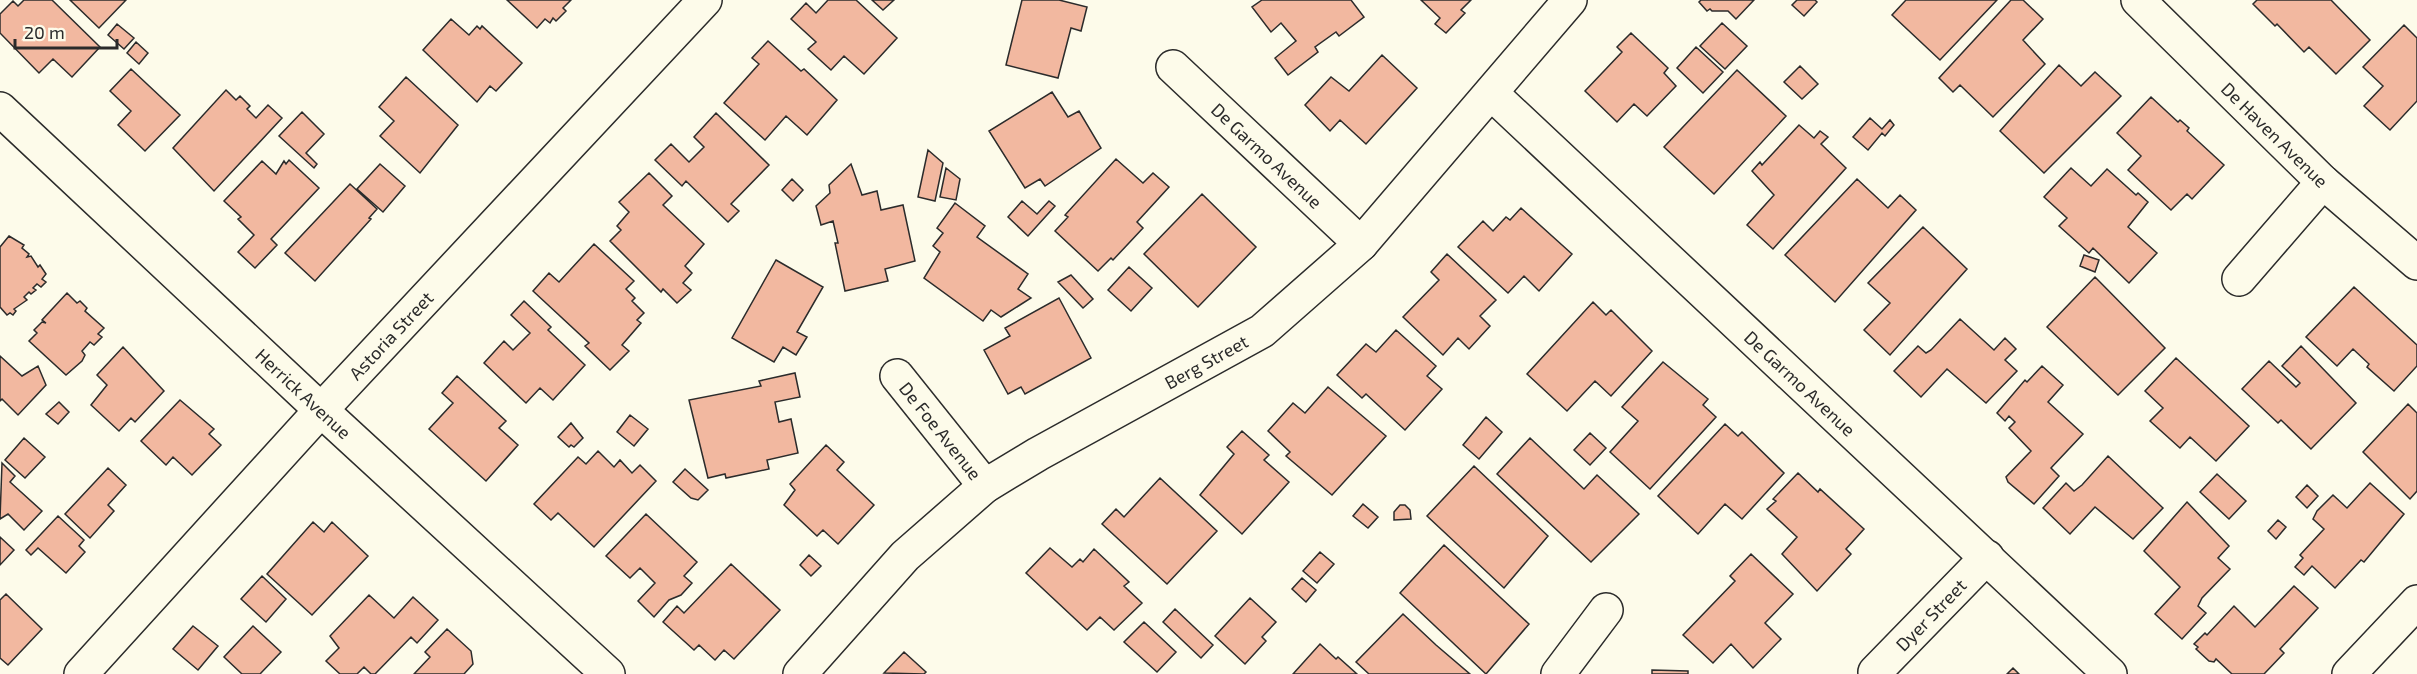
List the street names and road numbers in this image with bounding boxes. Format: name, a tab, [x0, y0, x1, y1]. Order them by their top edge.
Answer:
street label: De Haven Avenue	[2217, 77, 2333, 192]
street label: De Garmo Avenue	[1207, 98, 1327, 213]
street label: Astoria Street	[344, 287, 438, 384]
street label: De Garmo Avenue	[1740, 326, 1860, 440]
street label: Berg Street	[1160, 330, 1252, 393]
street label: Herrick Avenue	[251, 344, 356, 443]
street label: De Foe Avenue	[895, 377, 986, 484]
street label: Dyer Street	[1891, 574, 1971, 655]

